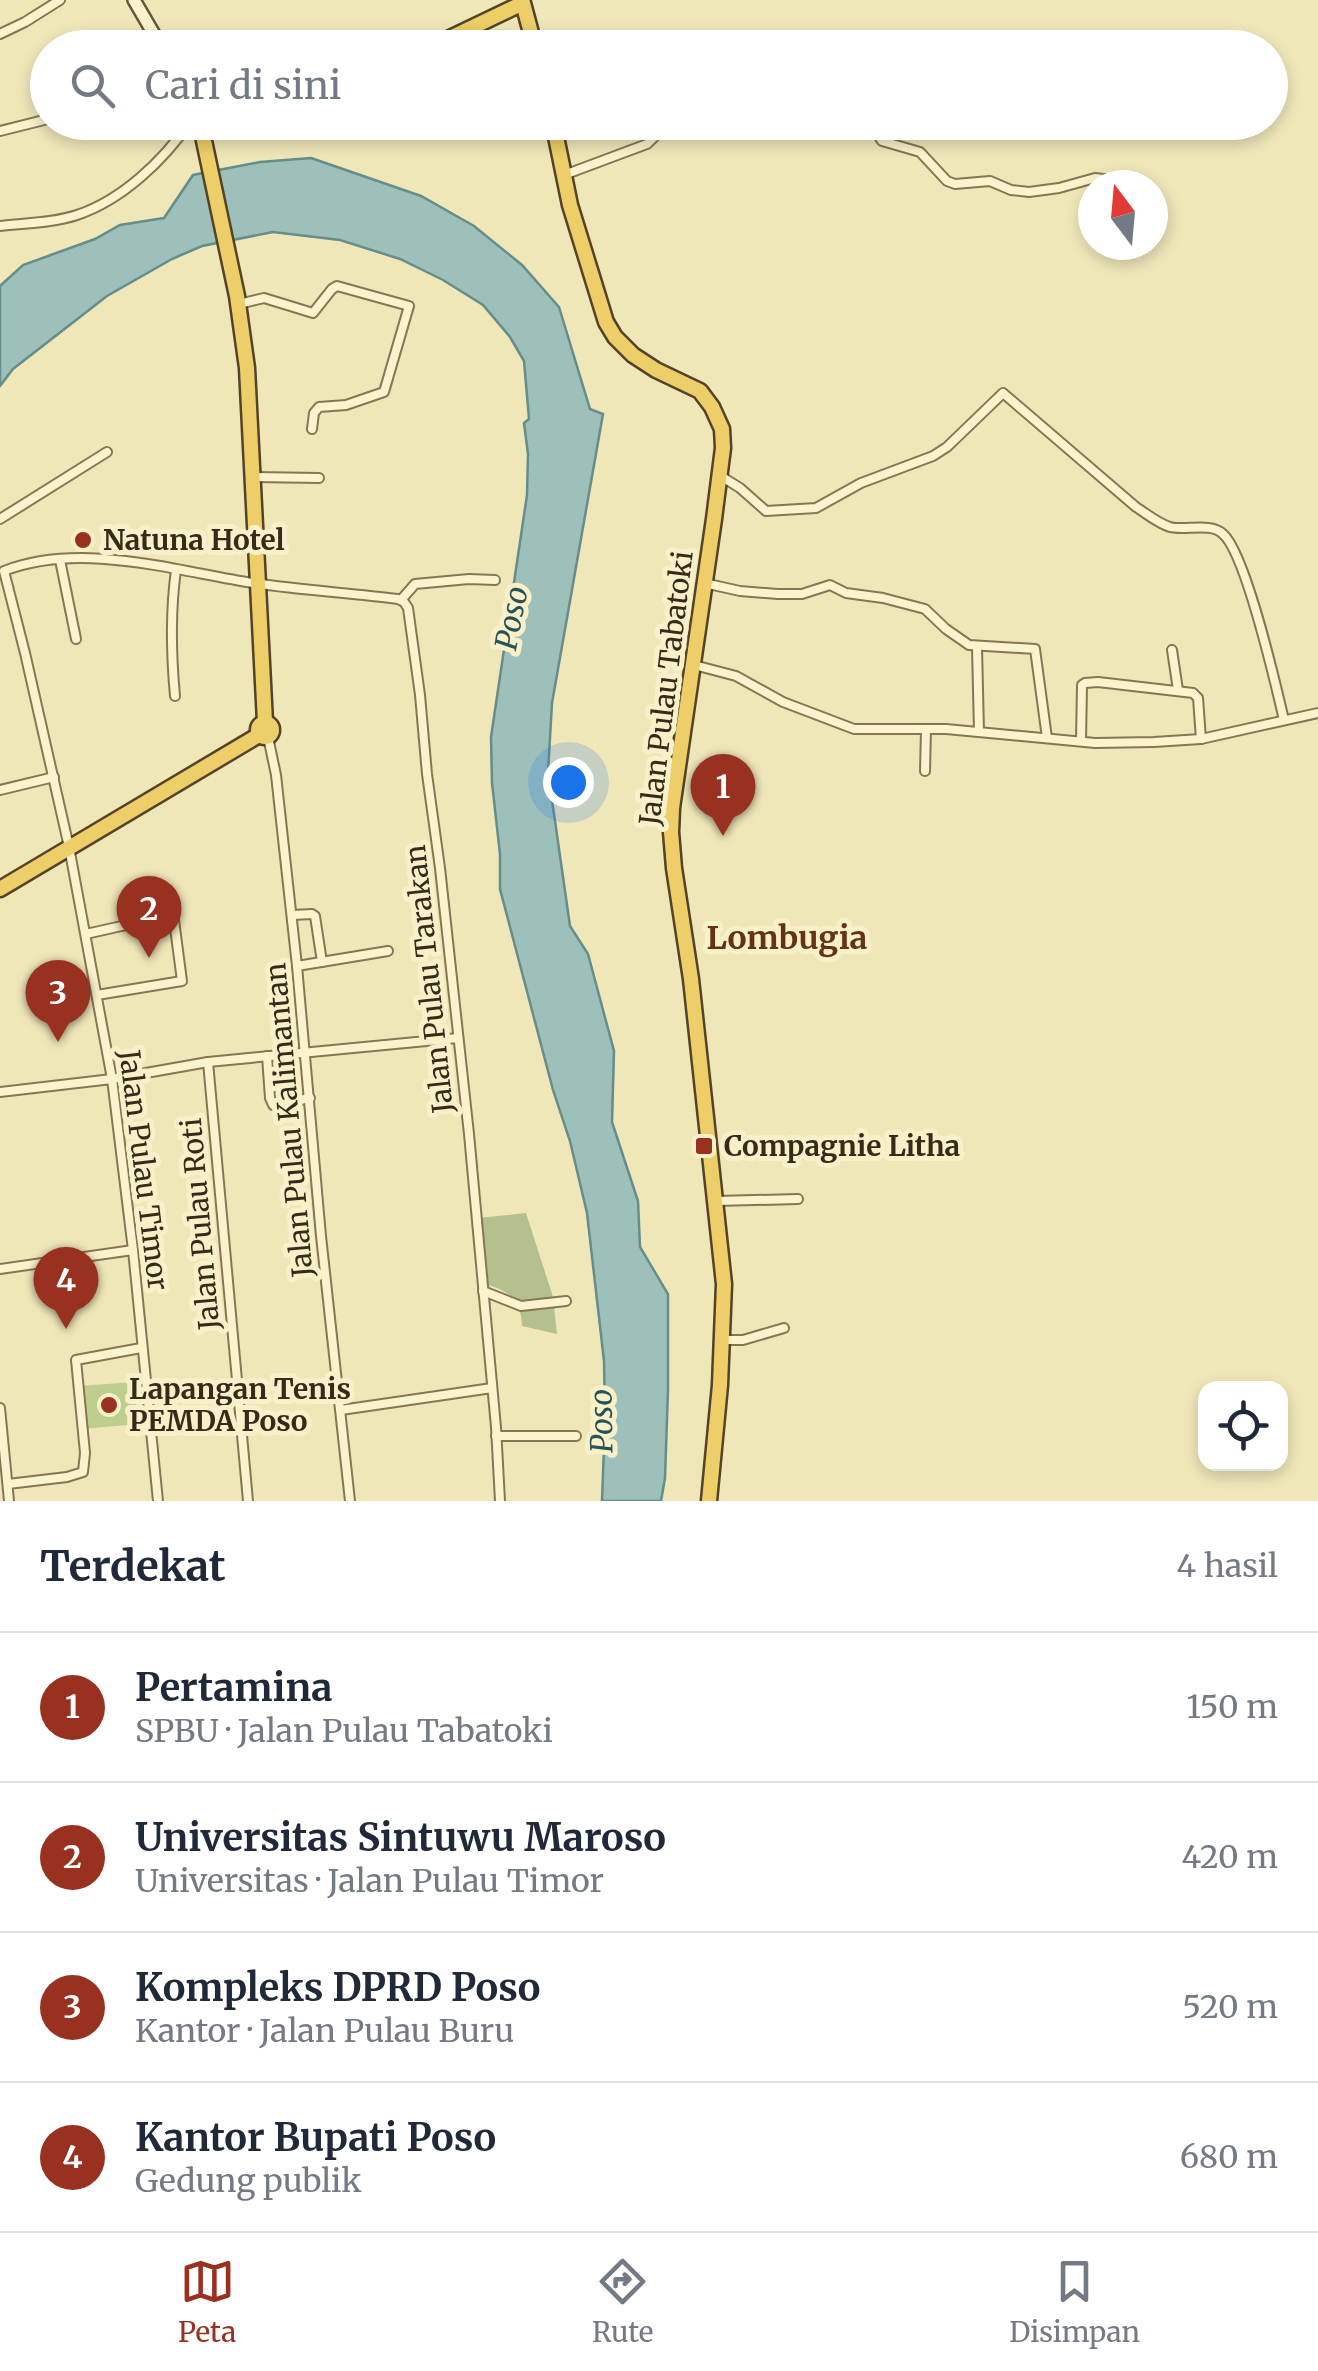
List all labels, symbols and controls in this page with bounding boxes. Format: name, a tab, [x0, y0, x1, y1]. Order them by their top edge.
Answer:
search box	[30, 30, 1288, 140]
icon: search	[65, 58, 120, 113]
text: Cari di sini	[145, 62, 341, 109]
north arrow	[1078, 170, 1168, 260]
place label: Natuna Hotel	[103, 522, 285, 558]
marker: Natuna Hotel	[72, 529, 94, 551]
street label: Jalan Pulau Tabatoki	[631, 549, 701, 828]
water label: Poso	[486, 583, 536, 653]
pin: 1	[690, 754, 756, 836]
your location	[543, 757, 594, 808]
street label: Jalan Pulau Tarakan	[397, 843, 461, 1116]
pin: 2	[116, 876, 182, 958]
district label: Lombugia	[707, 918, 867, 958]
pin: 3	[26, 960, 90, 1042]
street label: Jalan Pulau Kalimantan	[257, 961, 321, 1280]
street label: Jalan Pulau Timor	[111, 1047, 177, 1292]
street label: Jalan Pulau Roti	[173, 1117, 227, 1332]
place label: Compagnie Litha	[724, 1128, 961, 1164]
marker: Compagnie Litha	[693, 1135, 715, 1157]
pin: 4	[34, 1246, 98, 1329]
place label: Lapangan Tenis PEMDA Poso	[129, 1371, 351, 1439]
map controls	[1198, 1381, 1288, 1471]
button: locate	[1198, 1381, 1288, 1471]
water label: Poso	[581, 1389, 621, 1453]
marker: Lapangan Tenis PEMDA Poso	[98, 1394, 120, 1416]
text: Terdekat	[40, 1540, 226, 1592]
text: 4 hasil	[1177, 1546, 1278, 1586]
text: Pertamina	[135, 1664, 332, 1711]
text: 1	[65, 1687, 80, 1727]
text: 150 m	[1186, 1687, 1278, 1727]
text: SPBU · Jalan Pulau Tabatoki	[135, 1711, 553, 1751]
text: Universitas Sintuwu Maroso	[135, 1814, 666, 1861]
text: 2	[63, 1837, 82, 1877]
text: 420 m	[1182, 1837, 1278, 1877]
text: Universitas · Jalan Pulau Timor	[135, 1861, 604, 1901]
text: Kompleks DPRD Poso	[135, 1964, 541, 2011]
text: 3	[63, 1987, 82, 2027]
text: 520 m	[1182, 1987, 1278, 2027]
text: Kantor · Jalan Pulau Buru	[135, 2011, 514, 2051]
text: Kantor Bupati Poso	[135, 2114, 496, 2161]
text: 4	[62, 2137, 83, 2177]
text: 680 m	[1180, 2137, 1278, 2177]
text: Gedung publik	[135, 2161, 362, 2201]
tab: Peta	[178, 2254, 236, 2350]
tab: Rute	[592, 2254, 653, 2350]
tab: Disimpan	[1009, 2254, 1140, 2350]

